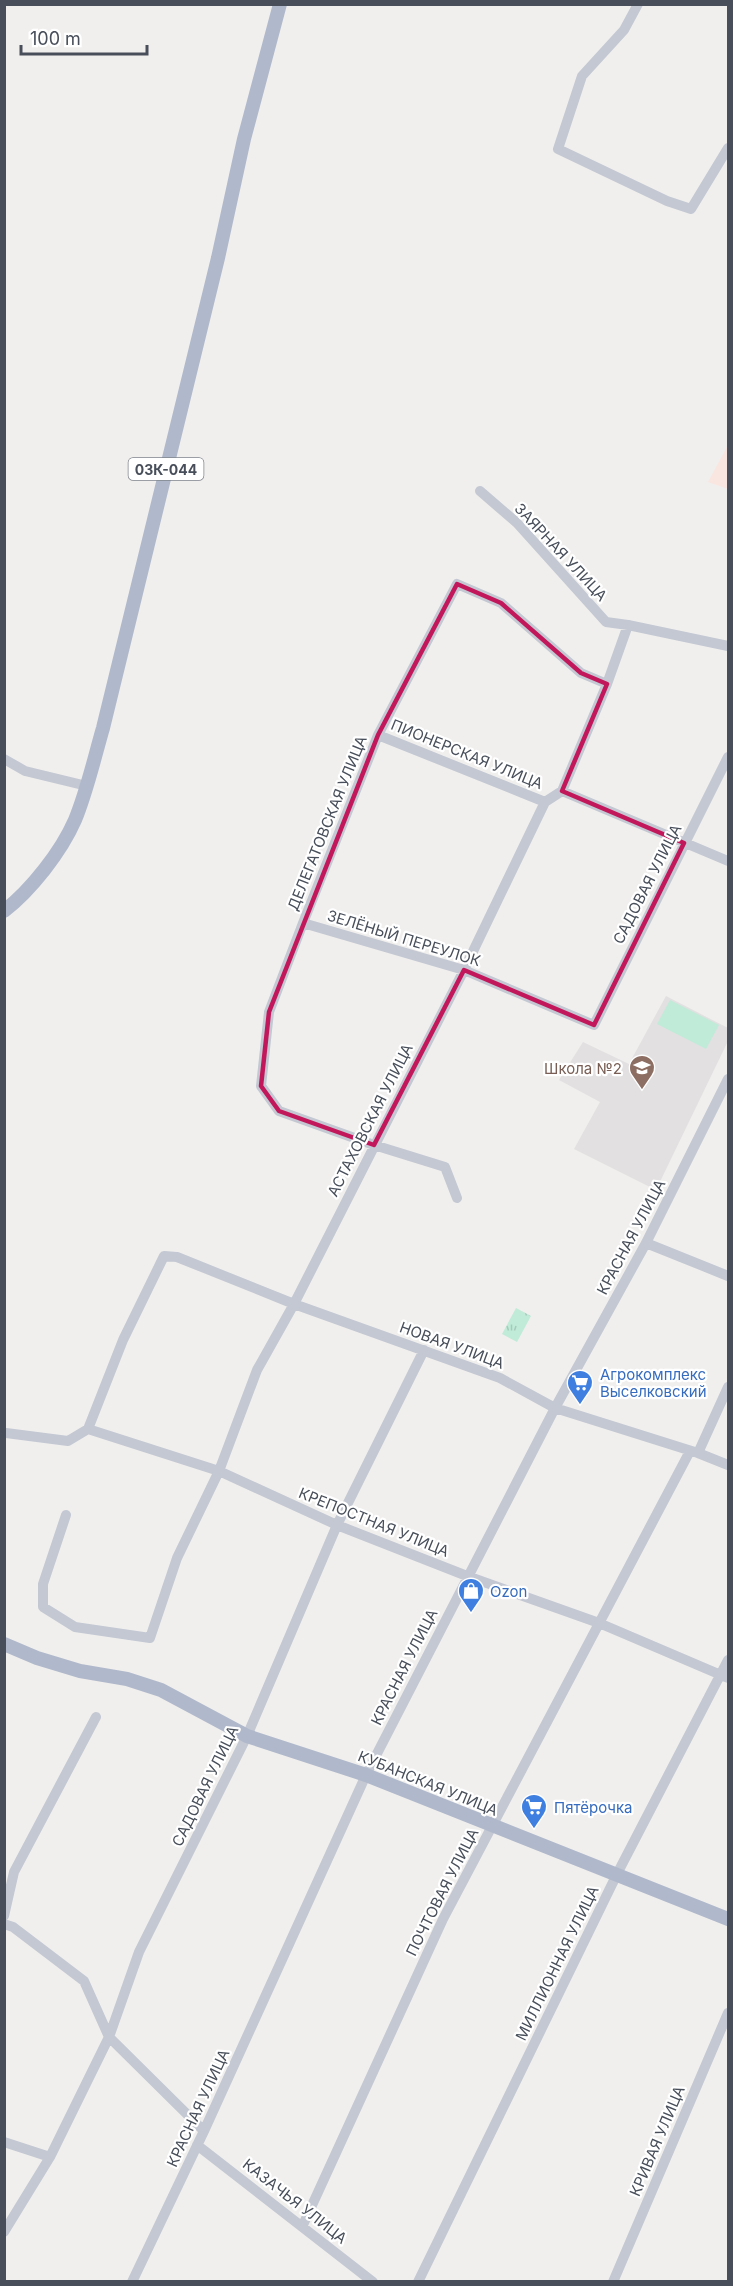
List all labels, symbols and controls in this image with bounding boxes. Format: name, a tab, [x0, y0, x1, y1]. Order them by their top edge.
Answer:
scale bar	[21, 18, 147, 56]
text: 100 m	[30, 28, 81, 49]
road number: 03К-044	[128, 458, 204, 480]
street label: ЗАЯРНАЯ УЛИЦА	[511, 499, 611, 605]
street label: ПИОНЕРСКАЯ УЛИЦА	[388, 715, 546, 793]
street label: ДЕЛЕГАТОВСКАЯ УЛИЦА	[283, 733, 371, 913]
street label: САДОВАЯ УЛИЦА	[609, 821, 685, 947]
street label: ЗЕЛЁНЫЙ ПЕРЕУЛОК	[325, 906, 483, 970]
street label: АСТАХОВСКАЯ УЛИЦА	[323, 1040, 417, 1200]
school or university icon: Школа №2	[627, 1053, 657, 1091]
place label: Школа №2	[544, 1059, 622, 1078]
street label: КРАСНАЯ УЛИЦА	[593, 1176, 669, 1298]
street label: НОВАЯ УЛИЦА	[397, 1317, 507, 1373]
place label: Агрокомплекс Выселковский	[600, 1365, 707, 1401]
supermarket icon: Агрокомплекс Выселковский	[565, 1368, 595, 1406]
street label: КРЕПОСТНАЯ УЛИЦА	[296, 1483, 452, 1561]
shop icon: Ozon	[456, 1576, 486, 1614]
place label: Ozon	[490, 1582, 527, 1601]
street label: КРАСНАЯ УЛИЦА	[367, 1606, 441, 1728]
street label: САДОВАЯ УЛИЦА	[168, 1723, 242, 1849]
street label: КУБАНСКАЯ УЛИЦА	[355, 1746, 501, 1820]
supermarket icon: Пятёрочка	[519, 1792, 549, 1830]
place label: Пятёрочка	[554, 1798, 633, 1817]
street label: ПОЧТОВАЯ УЛИЦА	[402, 1825, 482, 1959]
street label: МИЛЛИОННАЯ УЛИЦА	[511, 1883, 603, 2043]
street label: КРАСНАЯ УЛИЦА	[162, 2046, 234, 2170]
street label: КРИВАЯ УЛИЦА	[625, 2083, 689, 2199]
street label: КАЗАЧЬЯ УЛИЦА	[239, 2154, 351, 2248]

